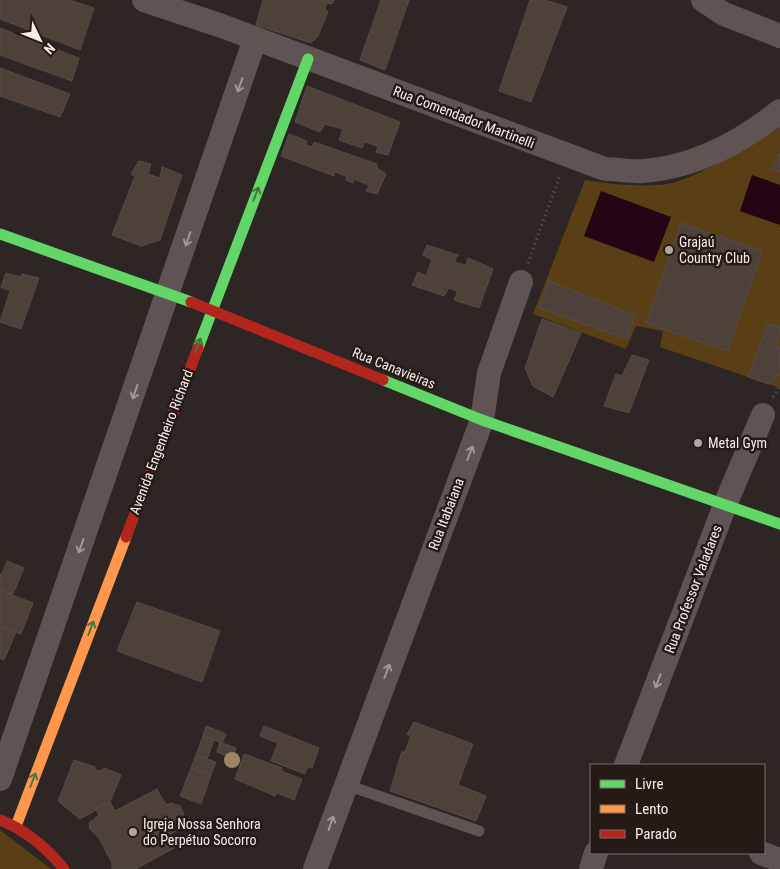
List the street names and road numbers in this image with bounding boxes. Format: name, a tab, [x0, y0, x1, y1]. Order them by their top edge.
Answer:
street label: Rua Comendador Martinelli	[391, 83, 537, 151]
street label: Rua Canavieiras	[350, 344, 438, 392]
street label: Avenida Engenheiro Richard	[126, 367, 196, 517]
street label: Rua Itabaiana	[425, 476, 467, 552]
street label: Rua Professor Valadares	[661, 523, 725, 655]

